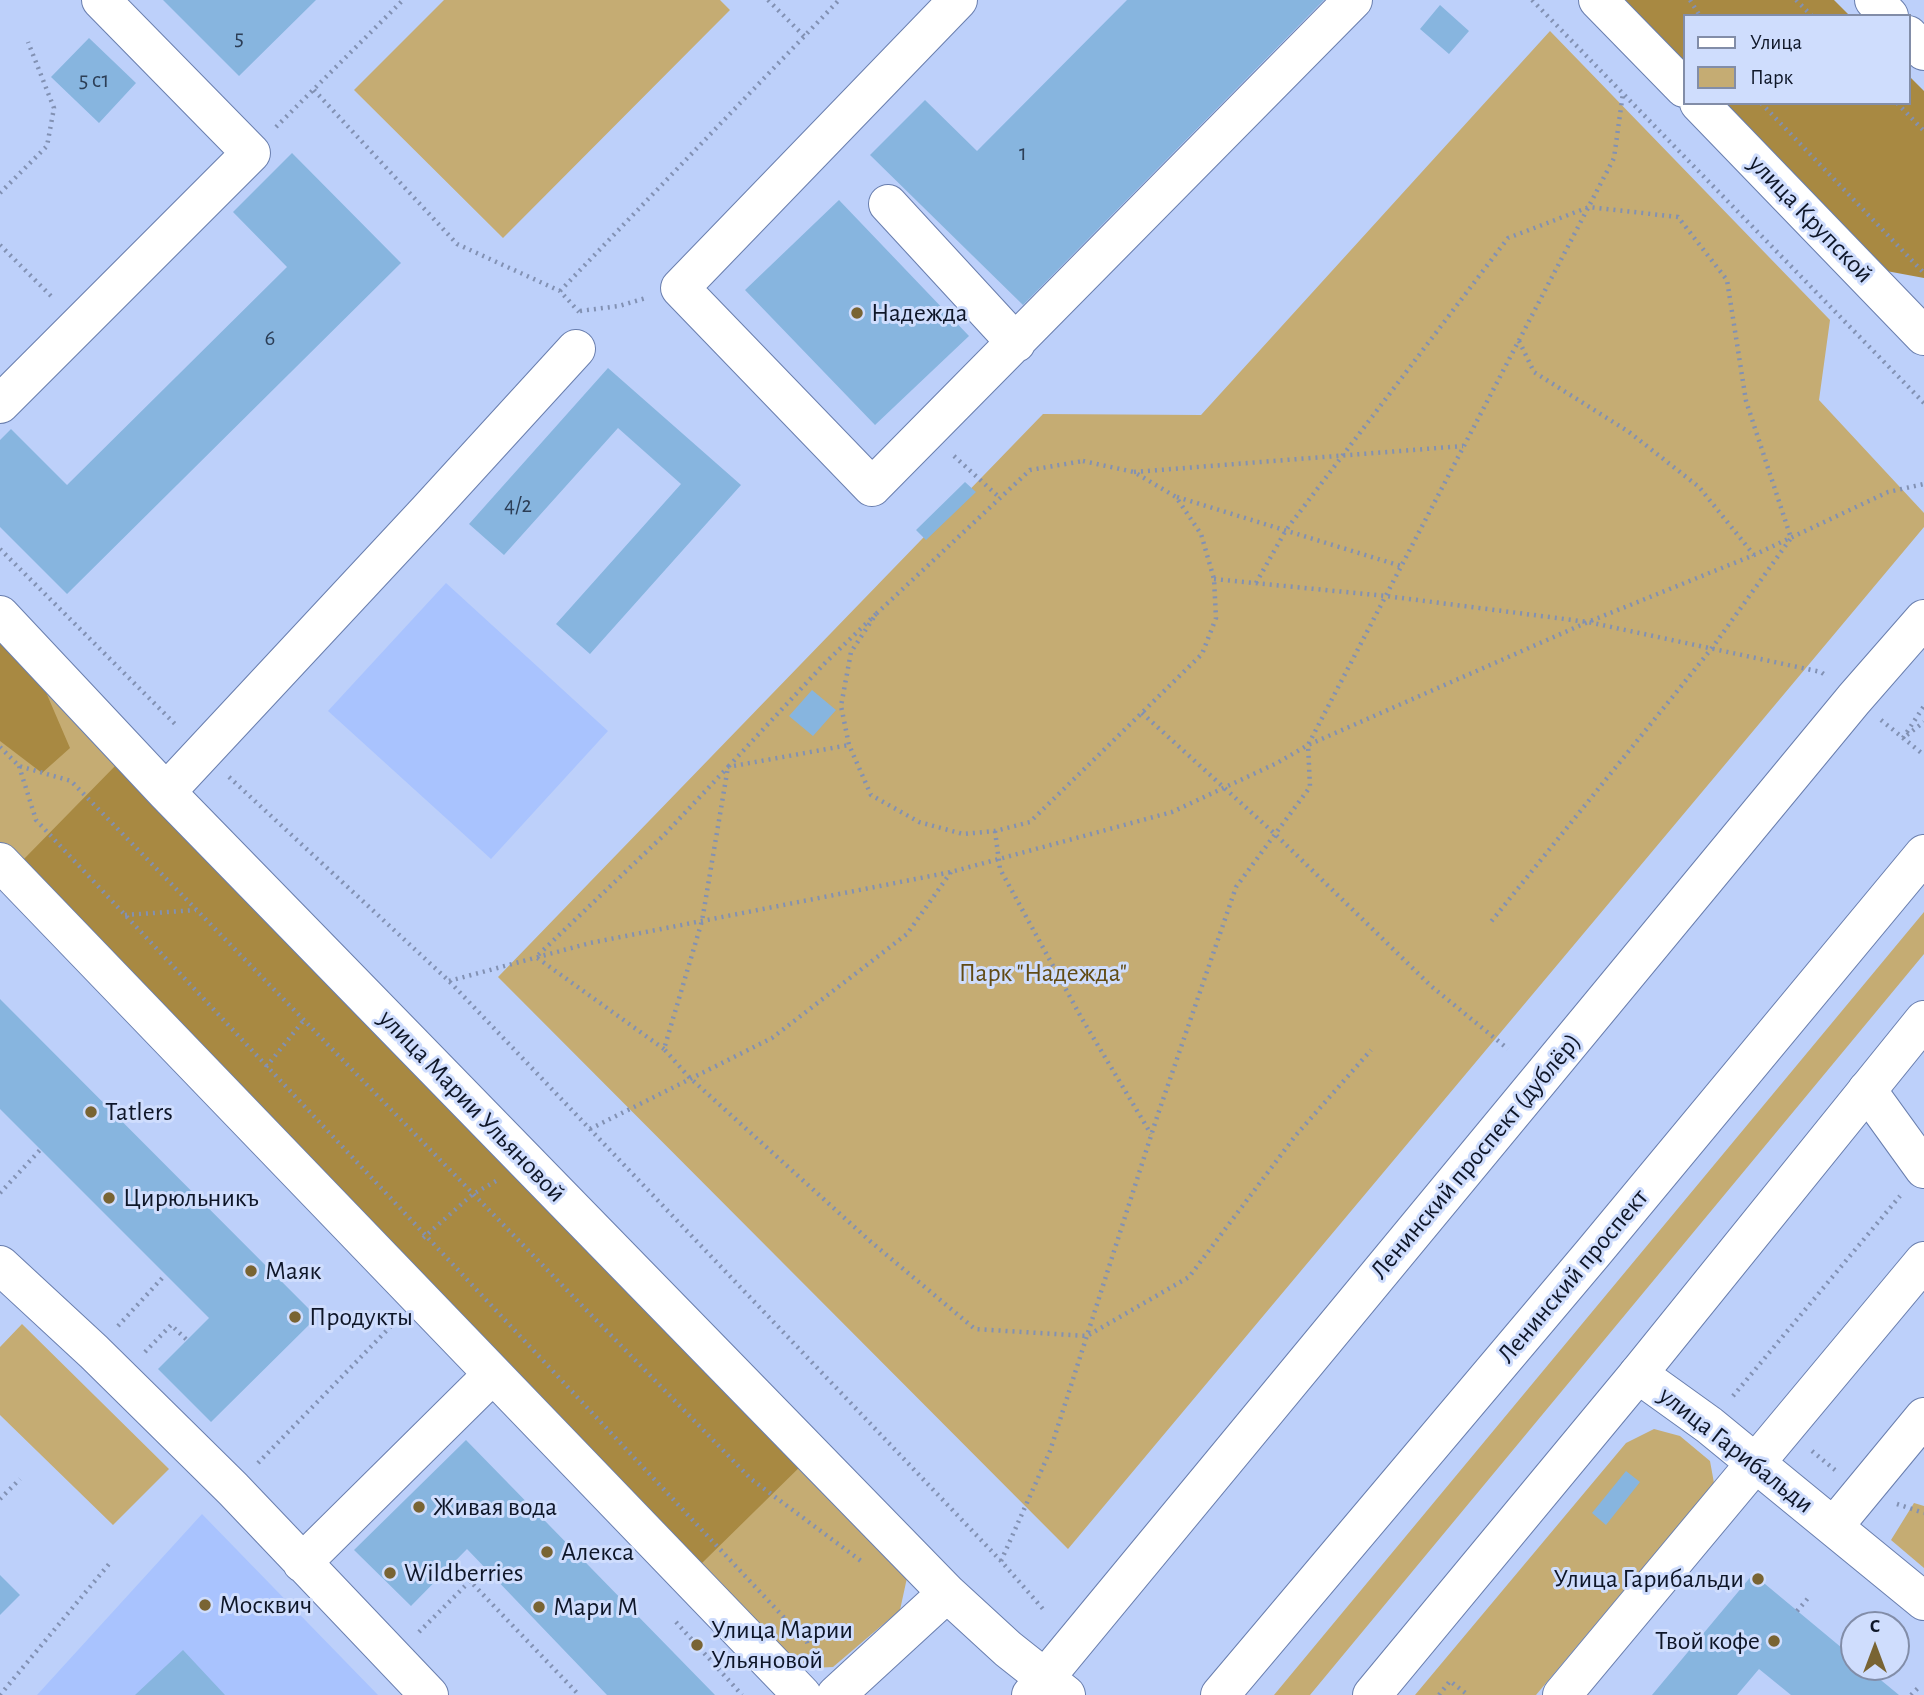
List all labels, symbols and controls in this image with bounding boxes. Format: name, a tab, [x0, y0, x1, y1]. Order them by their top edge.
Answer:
legend	[1682, 14, 1910, 105]
house number: 5	[234, 24, 244, 52]
text: Улица	[1750, 32, 1802, 53]
house number: 5 с1	[79, 66, 109, 94]
text: Парк	[1750, 67, 1793, 88]
house number: 1	[1019, 139, 1027, 167]
street label: улица Крупской	[1742, 148, 1880, 290]
place label: Надежда	[871, 297, 968, 329]
marker: Надежда	[849, 305, 865, 321]
house number: 6	[265, 324, 275, 352]
house number: 4/2	[504, 491, 532, 519]
park label: Парк "Надежда"	[959, 957, 1127, 989]
street label: улица Марии Ульяновой	[372, 1003, 572, 1209]
street label: Ленинский проспект (дублёр)	[1364, 1027, 1588, 1285]
place label: Tatlers	[105, 1096, 173, 1128]
marker: Tatlers	[83, 1104, 99, 1120]
place label: Цирюльникъ	[123, 1182, 259, 1214]
street label: Ленинский проспект	[1491, 1182, 1655, 1370]
marker: Цирюльникъ	[101, 1190, 117, 1206]
place label: Маяк	[265, 1255, 321, 1287]
marker: Маяк	[243, 1263, 259, 1279]
place label: Продукты	[309, 1301, 413, 1333]
marker: Продукты	[287, 1309, 303, 1325]
street label: улица Гарибальди	[1652, 1380, 1820, 1520]
place label: Живая вода	[433, 1491, 557, 1523]
marker: Живая вода	[411, 1499, 427, 1515]
place label: Алекса	[561, 1536, 634, 1568]
marker: Алекса	[539, 1544, 555, 1560]
place label: Wildberries	[404, 1557, 523, 1589]
place label: Улица Гарибальди	[1553, 1563, 1744, 1595]
marker: Wildberries	[382, 1565, 398, 1581]
marker: Улица Гарибальди	[1750, 1571, 1766, 1587]
place label: Москвич	[219, 1589, 312, 1621]
place label: Мари М	[553, 1591, 638, 1623]
marker: Москвич	[197, 1597, 213, 1613]
marker: Мари М	[531, 1599, 547, 1615]
north arrow	[1840, 1611, 1910, 1681]
place label: Улица Марии Ульяновой	[711, 1614, 853, 1676]
text: С	[1870, 1617, 1880, 1636]
place label: Твой кофе	[1655, 1625, 1760, 1657]
marker: Твой кофе	[1766, 1633, 1782, 1649]
marker: Улица Марии Ульяновой	[689, 1637, 705, 1653]

